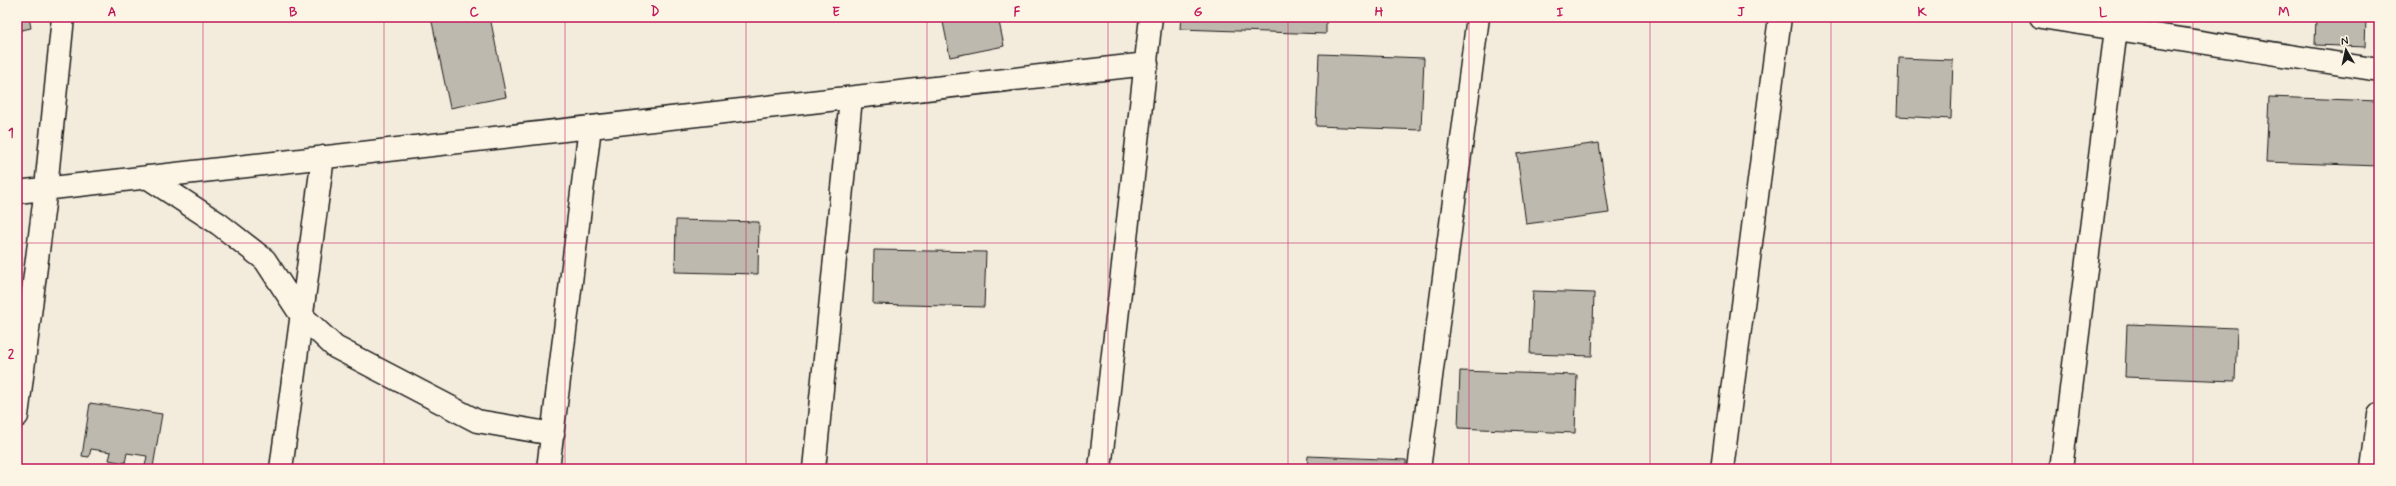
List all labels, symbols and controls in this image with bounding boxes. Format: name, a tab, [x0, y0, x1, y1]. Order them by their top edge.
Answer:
text: A	[108, 4, 116, 21]
text: B	[289, 4, 298, 21]
text: C	[469, 4, 479, 21]
text: D	[651, 4, 660, 21]
text: E	[832, 4, 840, 21]
text: F	[1014, 4, 1021, 21]
text: G	[1194, 4, 1203, 21]
text: H	[1375, 4, 1384, 21]
text: I	[1557, 4, 1564, 21]
text: J	[1737, 4, 1745, 21]
text: K	[1917, 4, 1927, 21]
text: L	[2099, 4, 2108, 21]
text: M	[2278, 4, 2290, 21]
north arrow	[2326, 30, 2366, 70]
text: N	[2340, 34, 2349, 49]
text: 1	[8, 125, 14, 142]
text: 2	[8, 346, 15, 363]

